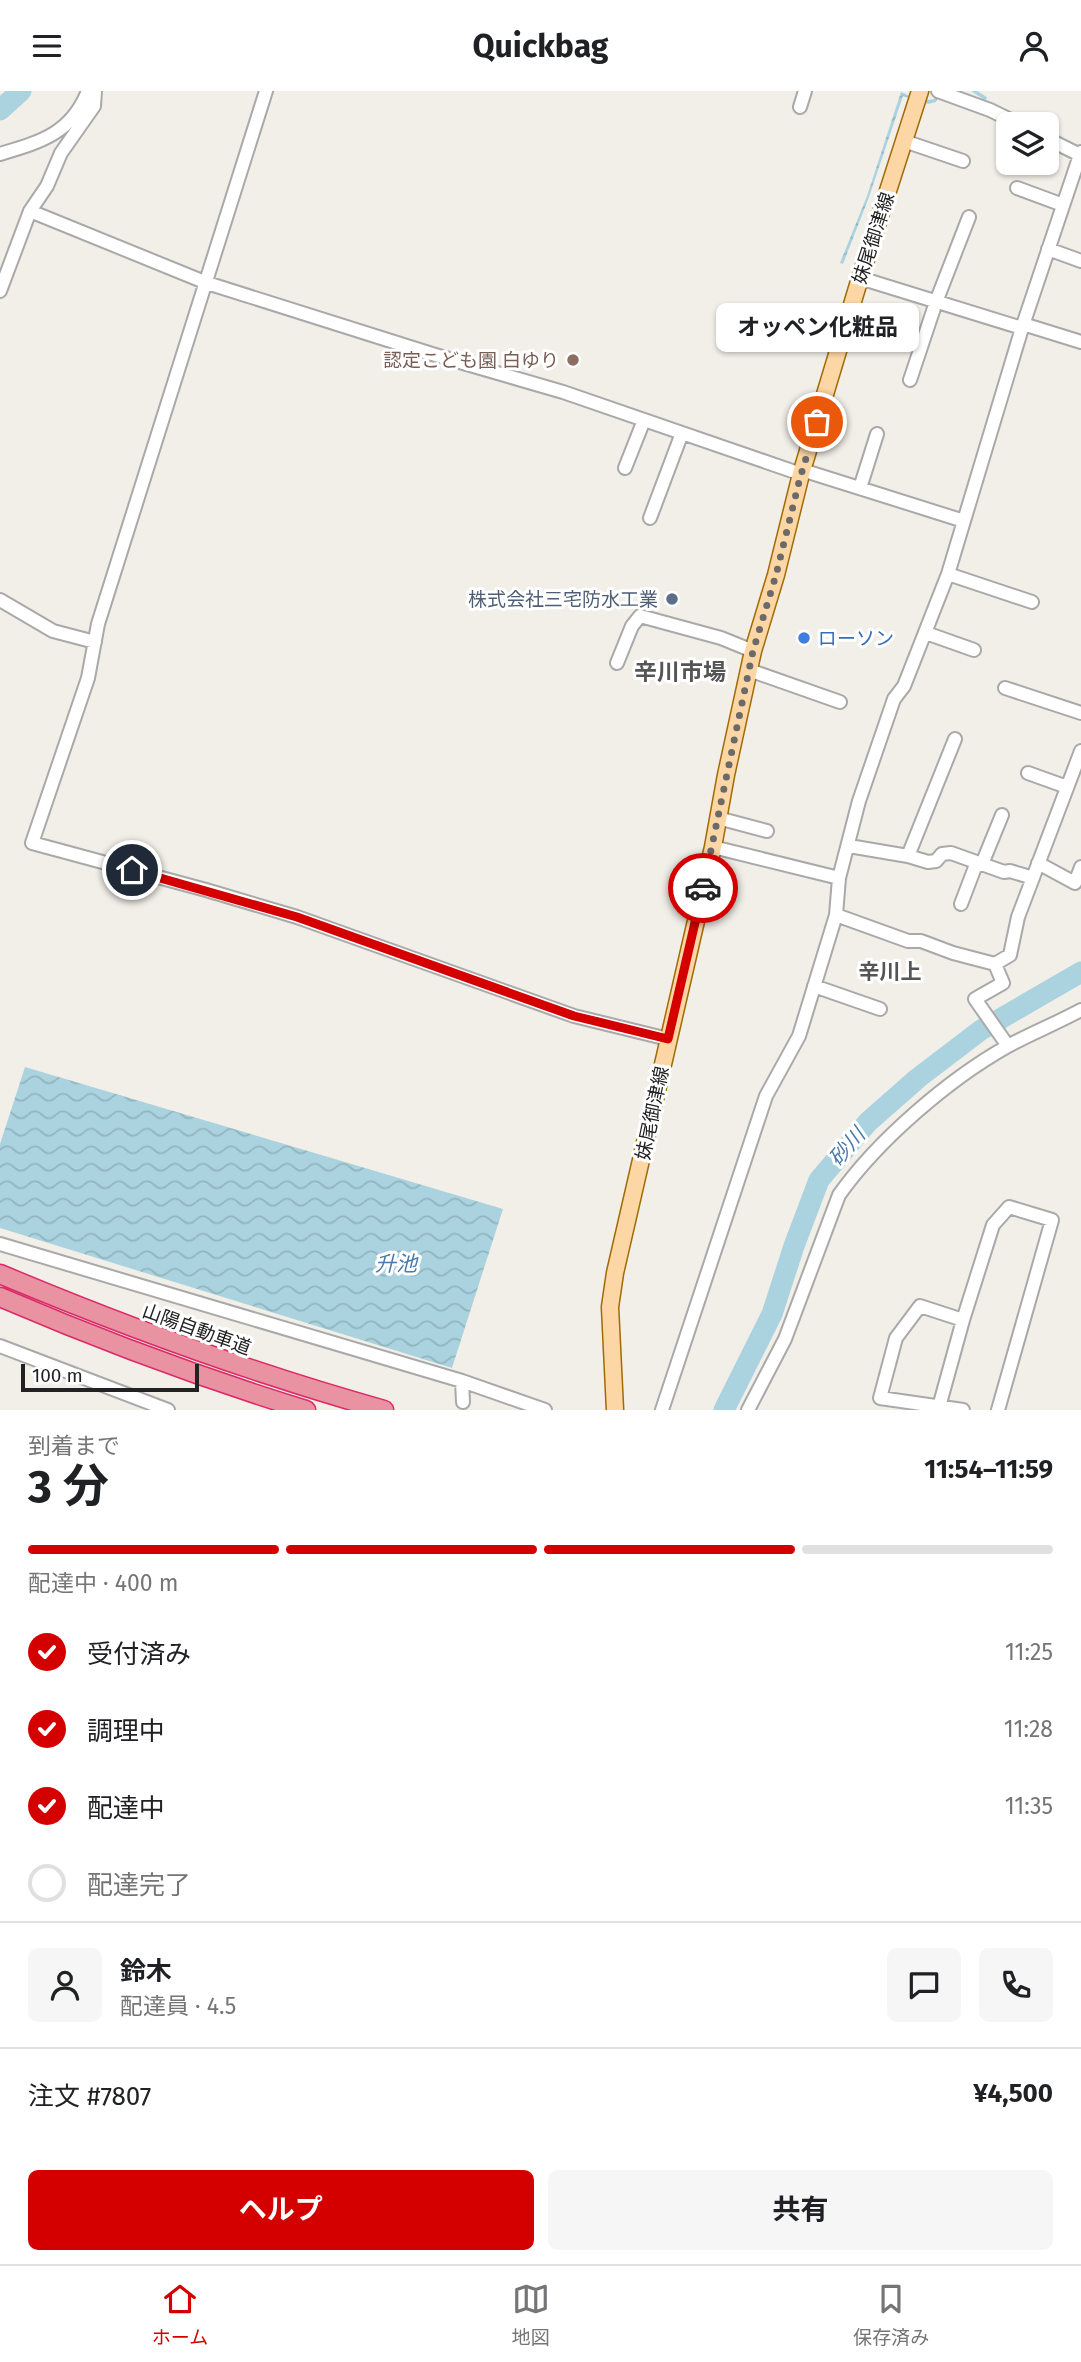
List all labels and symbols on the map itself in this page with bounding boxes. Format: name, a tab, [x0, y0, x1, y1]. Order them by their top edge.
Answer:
street label: 妹尾御津線	[848, 189, 899, 287]
callout: オッペン化粧品	[716, 303, 918, 352]
place label: 認定こども園 白ゆり	[383, 349, 559, 372]
marker: 認定こども園 白ゆり	[565, 352, 581, 368]
pin	[787, 392, 847, 452]
place label: 株式会社三宅防水工業	[468, 588, 658, 611]
marker: 株式会社三宅防水工業	[664, 591, 680, 607]
place label: ローソン	[818, 627, 894, 650]
marker: ローソン	[796, 630, 812, 646]
district label: 辛川市場	[634, 658, 726, 686]
pin	[102, 840, 162, 900]
courier	[668, 853, 738, 923]
district label: 辛川上	[859, 959, 922, 985]
street label: 妹尾御津線	[631, 1064, 674, 1162]
water label: 砂川	[823, 1121, 872, 1171]
water label: 升池	[375, 1251, 419, 1277]
street label: 山陽自動車道	[139, 1299, 254, 1360]
scale bar	[21, 1361, 200, 1393]

